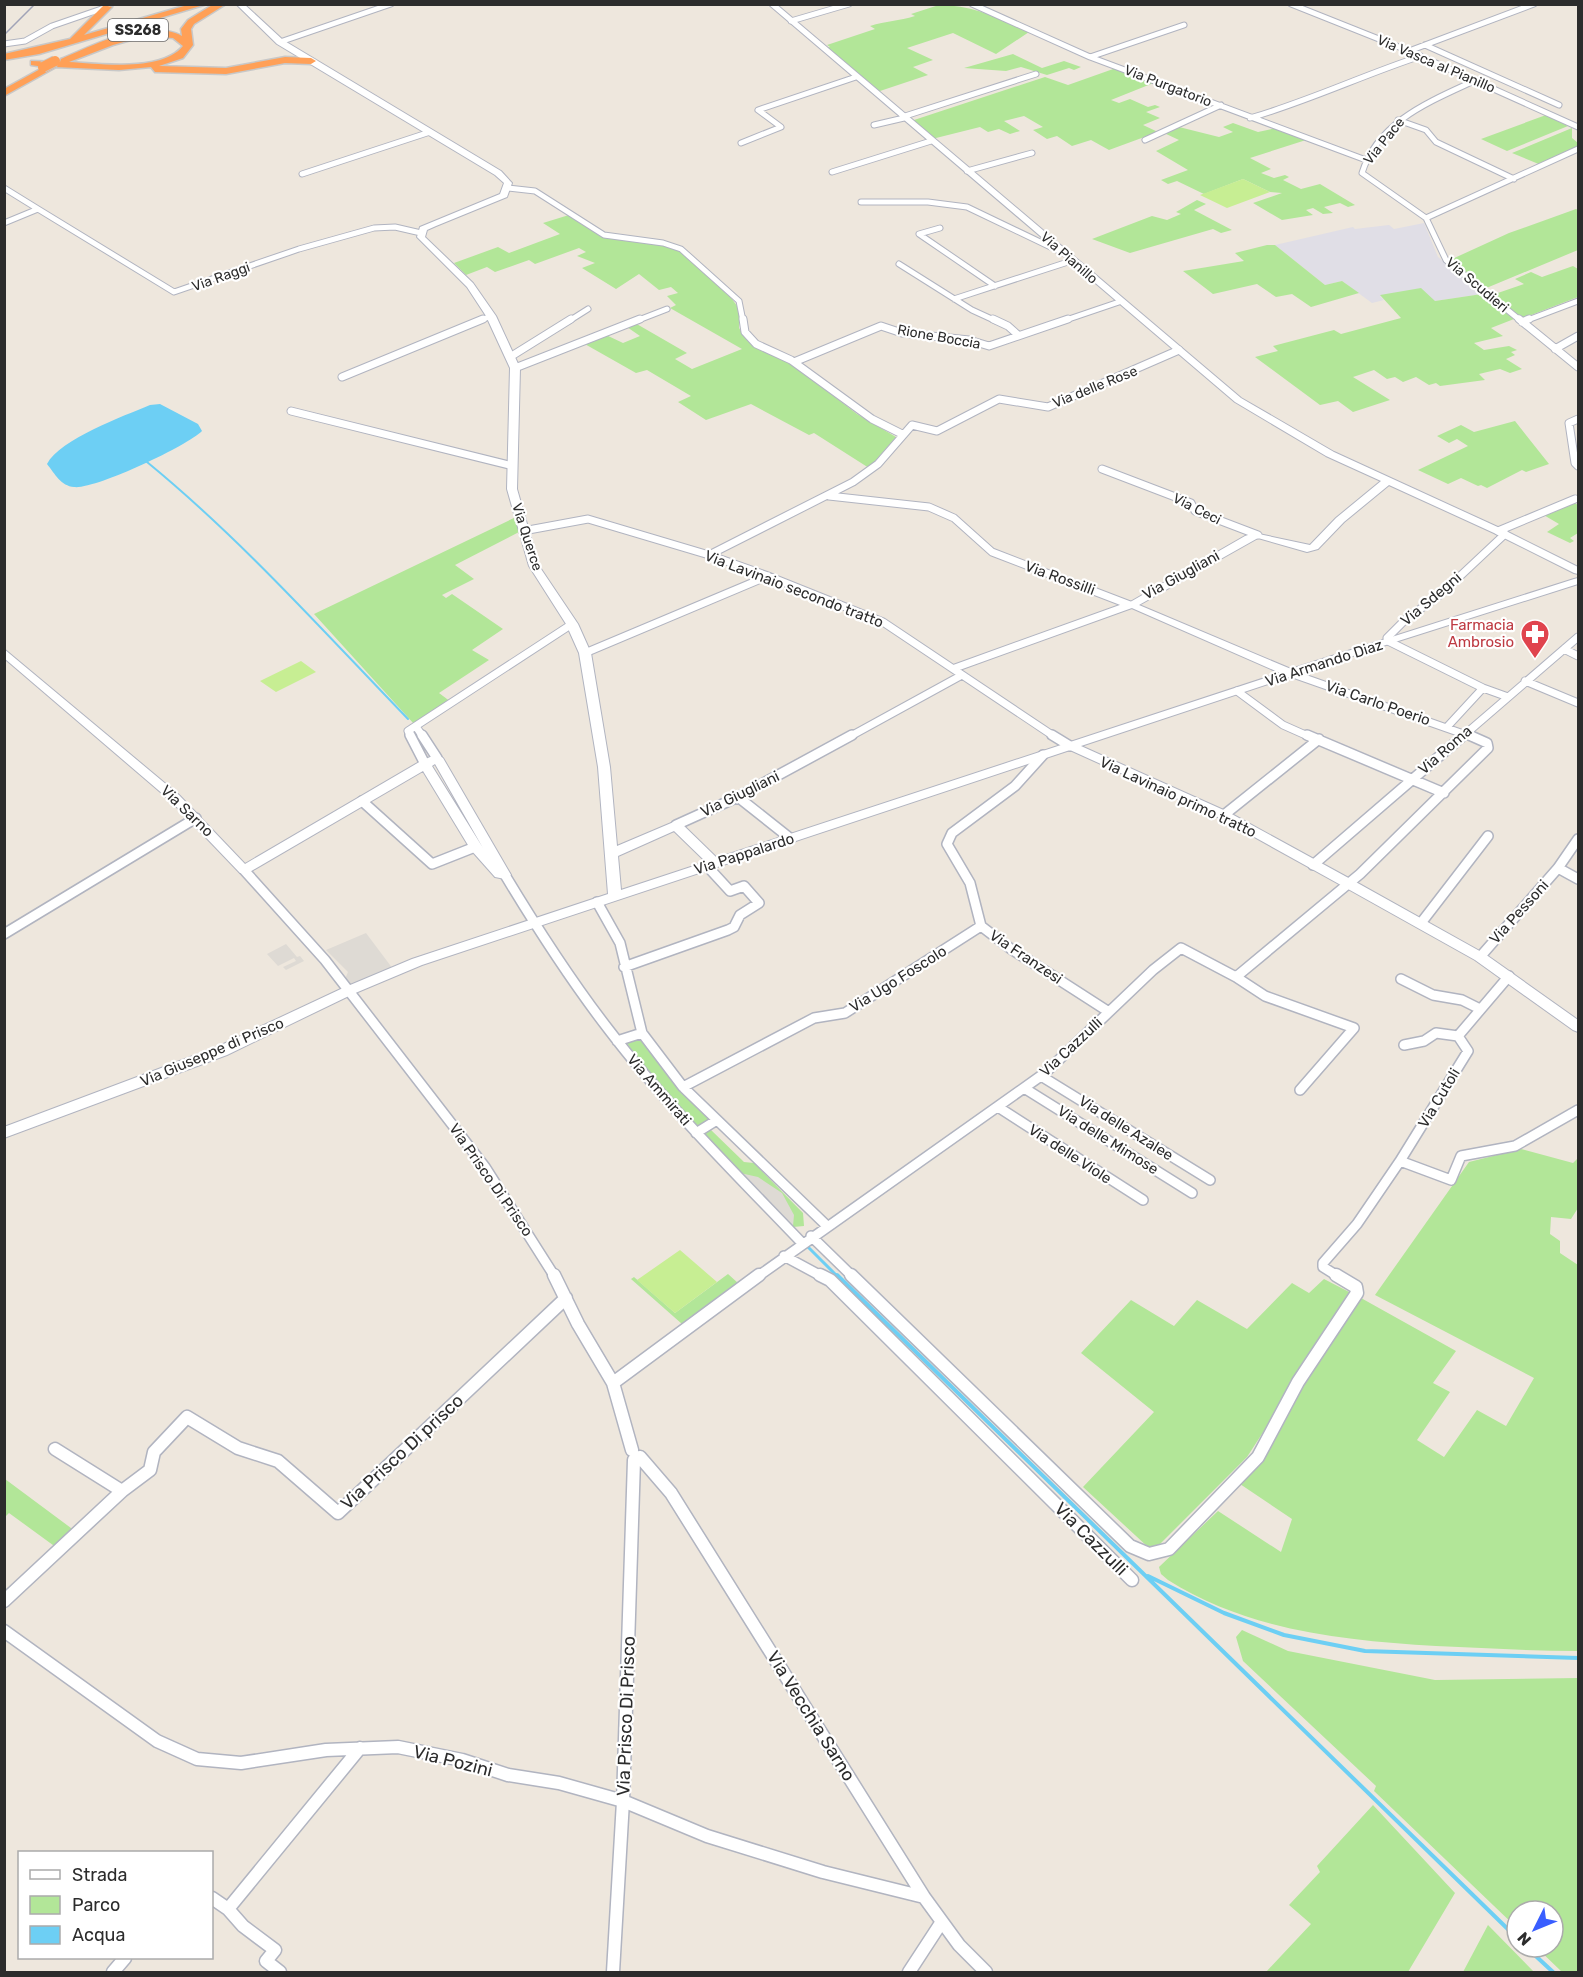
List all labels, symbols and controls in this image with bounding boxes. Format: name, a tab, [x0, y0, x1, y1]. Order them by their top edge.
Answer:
road number: SS268	[108, 19, 168, 41]
street label: Via Vasca al Pianillo	[1374, 31, 1498, 97]
street label: Via Purgatorio	[1122, 61, 1214, 111]
street label: Via Pace	[1360, 114, 1408, 168]
street label: Via Pianillo	[1037, 228, 1101, 288]
street label: Via Scudieri	[1442, 254, 1512, 316]
street label: Via Raggi	[190, 259, 252, 295]
street label: Rione Boccia	[896, 321, 982, 353]
street label: Via delle Rose	[1050, 362, 1140, 412]
street label: Via Ceci	[1170, 490, 1224, 528]
street label: Via Querce	[508, 501, 546, 573]
street label: Via Giugliani	[1139, 546, 1223, 604]
street label: Via Lavinaio secondo tratto	[702, 547, 886, 631]
street label: Via Rossilli	[1022, 557, 1098, 599]
street label: Via Sdegni	[1397, 568, 1465, 630]
place label: Farmacia Ambrosio	[1448, 616, 1514, 651]
pharmacy icon: Farmacia Ambrosio	[1519, 618, 1551, 660]
street label: Via Armando Diaz	[1263, 635, 1385, 690]
street label: Via Carlo Poerio	[1323, 677, 1433, 729]
street label: Via Roma	[1414, 722, 1476, 778]
street label: Via Lavinaio primo tratto	[1097, 753, 1259, 841]
street label: Via Giugliani	[698, 767, 782, 821]
street label: Via Sarno	[157, 781, 217, 841]
street label: Via Pappalardo	[692, 829, 796, 879]
street label: Via Pessoni	[1486, 876, 1552, 948]
street label: Via Franzesi	[986, 926, 1066, 988]
street label: Via Ugo Foscolo	[846, 942, 950, 1016]
street label: Via Giuseppe di Prisco	[138, 1014, 286, 1090]
street label: Via Cazzulli	[1036, 1014, 1106, 1080]
street label: Via Ammirati	[623, 1051, 695, 1129]
street label: Via Cutoli	[1414, 1065, 1464, 1131]
street label: Via delle Azalee	[1075, 1092, 1177, 1164]
street label: Via delle Mimose	[1054, 1102, 1162, 1178]
street label: Via Prisco Di Prisco	[445, 1120, 537, 1240]
street label: Via delle Viole	[1025, 1120, 1115, 1188]
street label: Via Prisco Di prisco	[336, 1390, 468, 1514]
street label: Via Cazzulli	[1050, 1498, 1132, 1580]
street label: Via Prisco Di Prisco	[612, 1635, 640, 1797]
street label: Via Vecchia Sarno	[762, 1647, 860, 1785]
street label: Via Pozini	[411, 1741, 495, 1781]
legend	[18, 1851, 213, 1959]
text: Strada	[72, 1864, 128, 1886]
text: Parco	[72, 1894, 120, 1916]
north arrow	[1505, 1899, 1565, 1959]
text: Acqua	[72, 1924, 125, 1946]
text: N	[1514, 1928, 1535, 1950]

